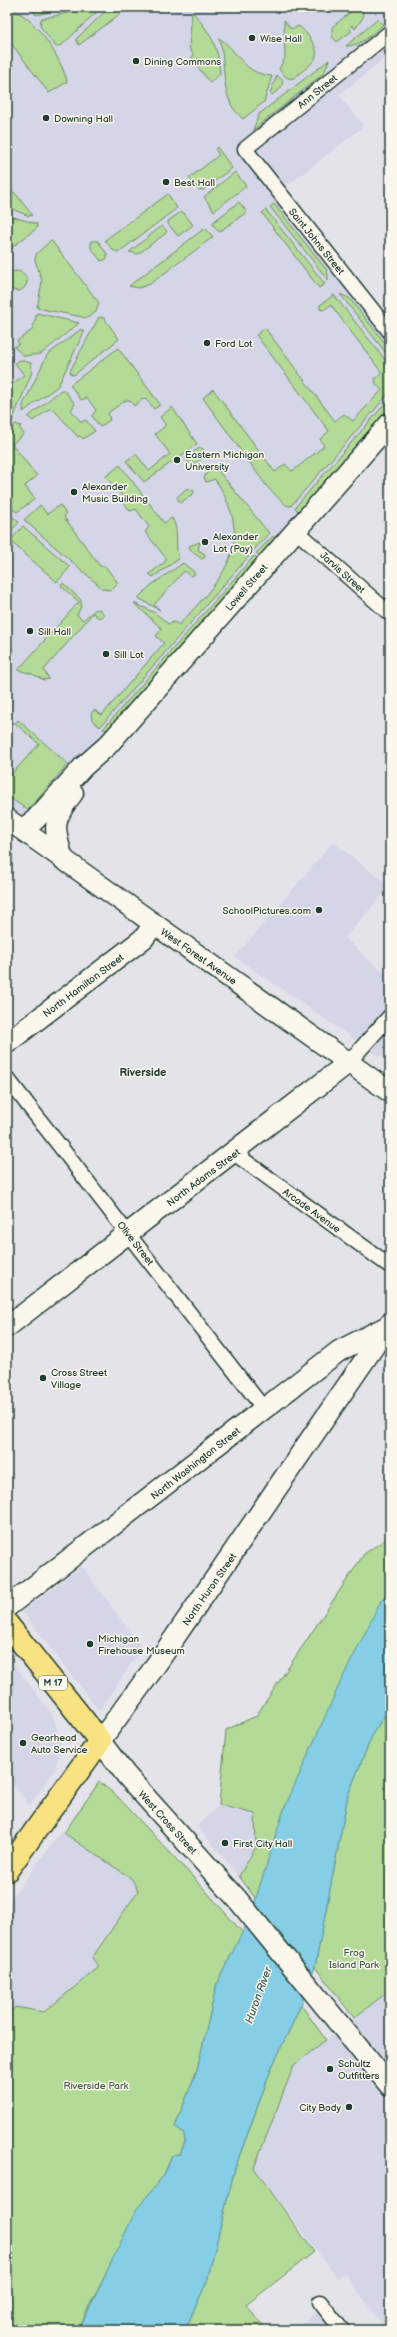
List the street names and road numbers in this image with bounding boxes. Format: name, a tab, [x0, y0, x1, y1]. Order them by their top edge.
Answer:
street label: Ann Street	[295, 72, 340, 111]
street label: Saint Johns Street	[286, 206, 347, 277]
street label: Jarvis Street	[317, 549, 367, 596]
street label: Lowell Street	[223, 562, 270, 614]
street label: West Forest Avenue	[158, 926, 239, 988]
street label: North Hamilton Street	[41, 951, 126, 1020]
street label: North Adams Street	[165, 1146, 243, 1209]
street label: Arcade Avenue	[280, 1186, 343, 1236]
street label: Olive Street	[114, 1219, 156, 1268]
street label: North Washington Street	[148, 1425, 243, 1502]
street label: North Huron Street	[180, 1551, 239, 1628]
road number: M 17	[39, 1676, 67, 1690]
street label: West Cross Street	[136, 1788, 199, 1857]

